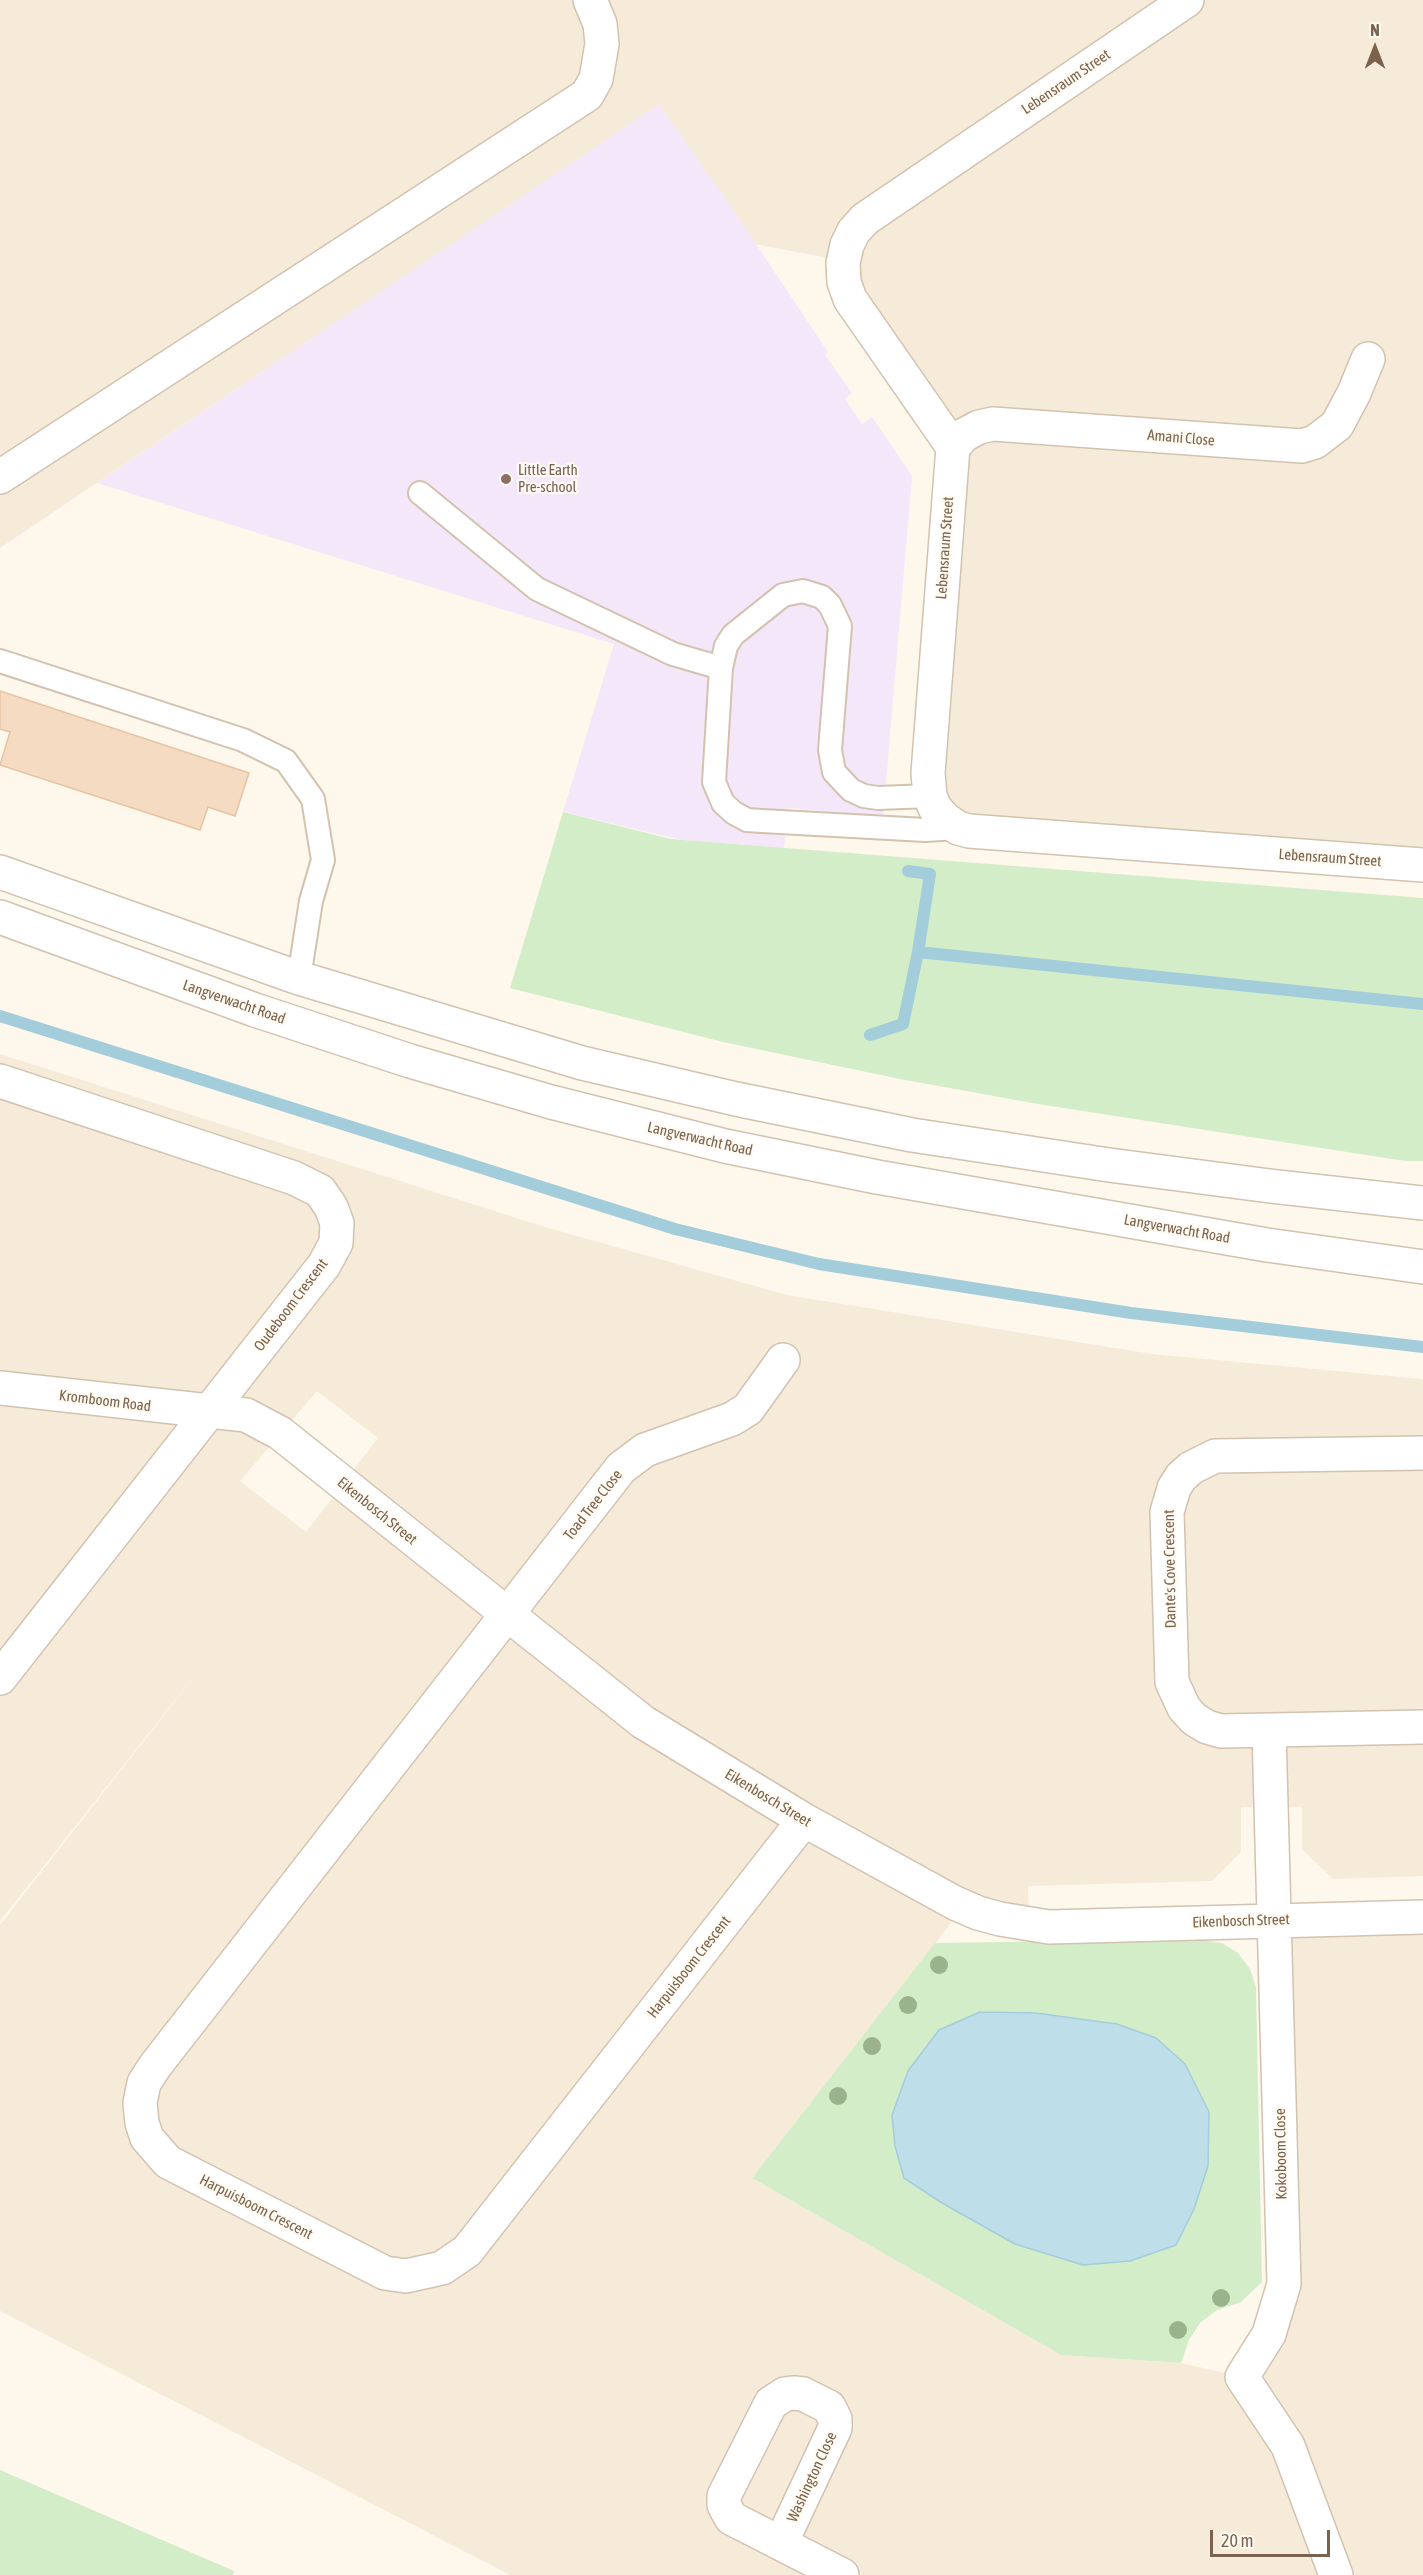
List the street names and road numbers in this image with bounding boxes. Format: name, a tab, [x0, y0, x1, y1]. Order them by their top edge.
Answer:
street label: Lebensraum Street	[1018, 46, 1114, 118]
street label: Amani Close	[1147, 426, 1215, 450]
street label: Lebensraum Street	[932, 496, 958, 600]
street label: Lebensraum Street	[1278, 845, 1382, 871]
street label: Langverwacht Road	[180, 976, 288, 1028]
street label: Langverwacht Road	[646, 1118, 754, 1160]
street label: Langverwacht Road	[1123, 1211, 1231, 1247]
street label: Oudeboom Crescent	[250, 1255, 332, 1355]
street label: Kromboom Road	[58, 1386, 152, 1416]
street label: Toad Tree Close	[560, 1466, 626, 1544]
street label: Eikenbosch Street	[333, 1473, 421, 1549]
street label: Dante's Cove Crescent	[1160, 1509, 1180, 1629]
street label: Eikenbosch Street	[722, 1765, 814, 1831]
street label: Eikenbosch Street	[1192, 1910, 1290, 1932]
street label: Harpuisboom Crescent	[644, 1912, 734, 2022]
street label: Kokoboom Close	[1271, 2108, 1291, 2200]
street label: Harpuisboom Crescent	[196, 2171, 316, 2243]
street label: Washington Close	[783, 2429, 841, 2525]

